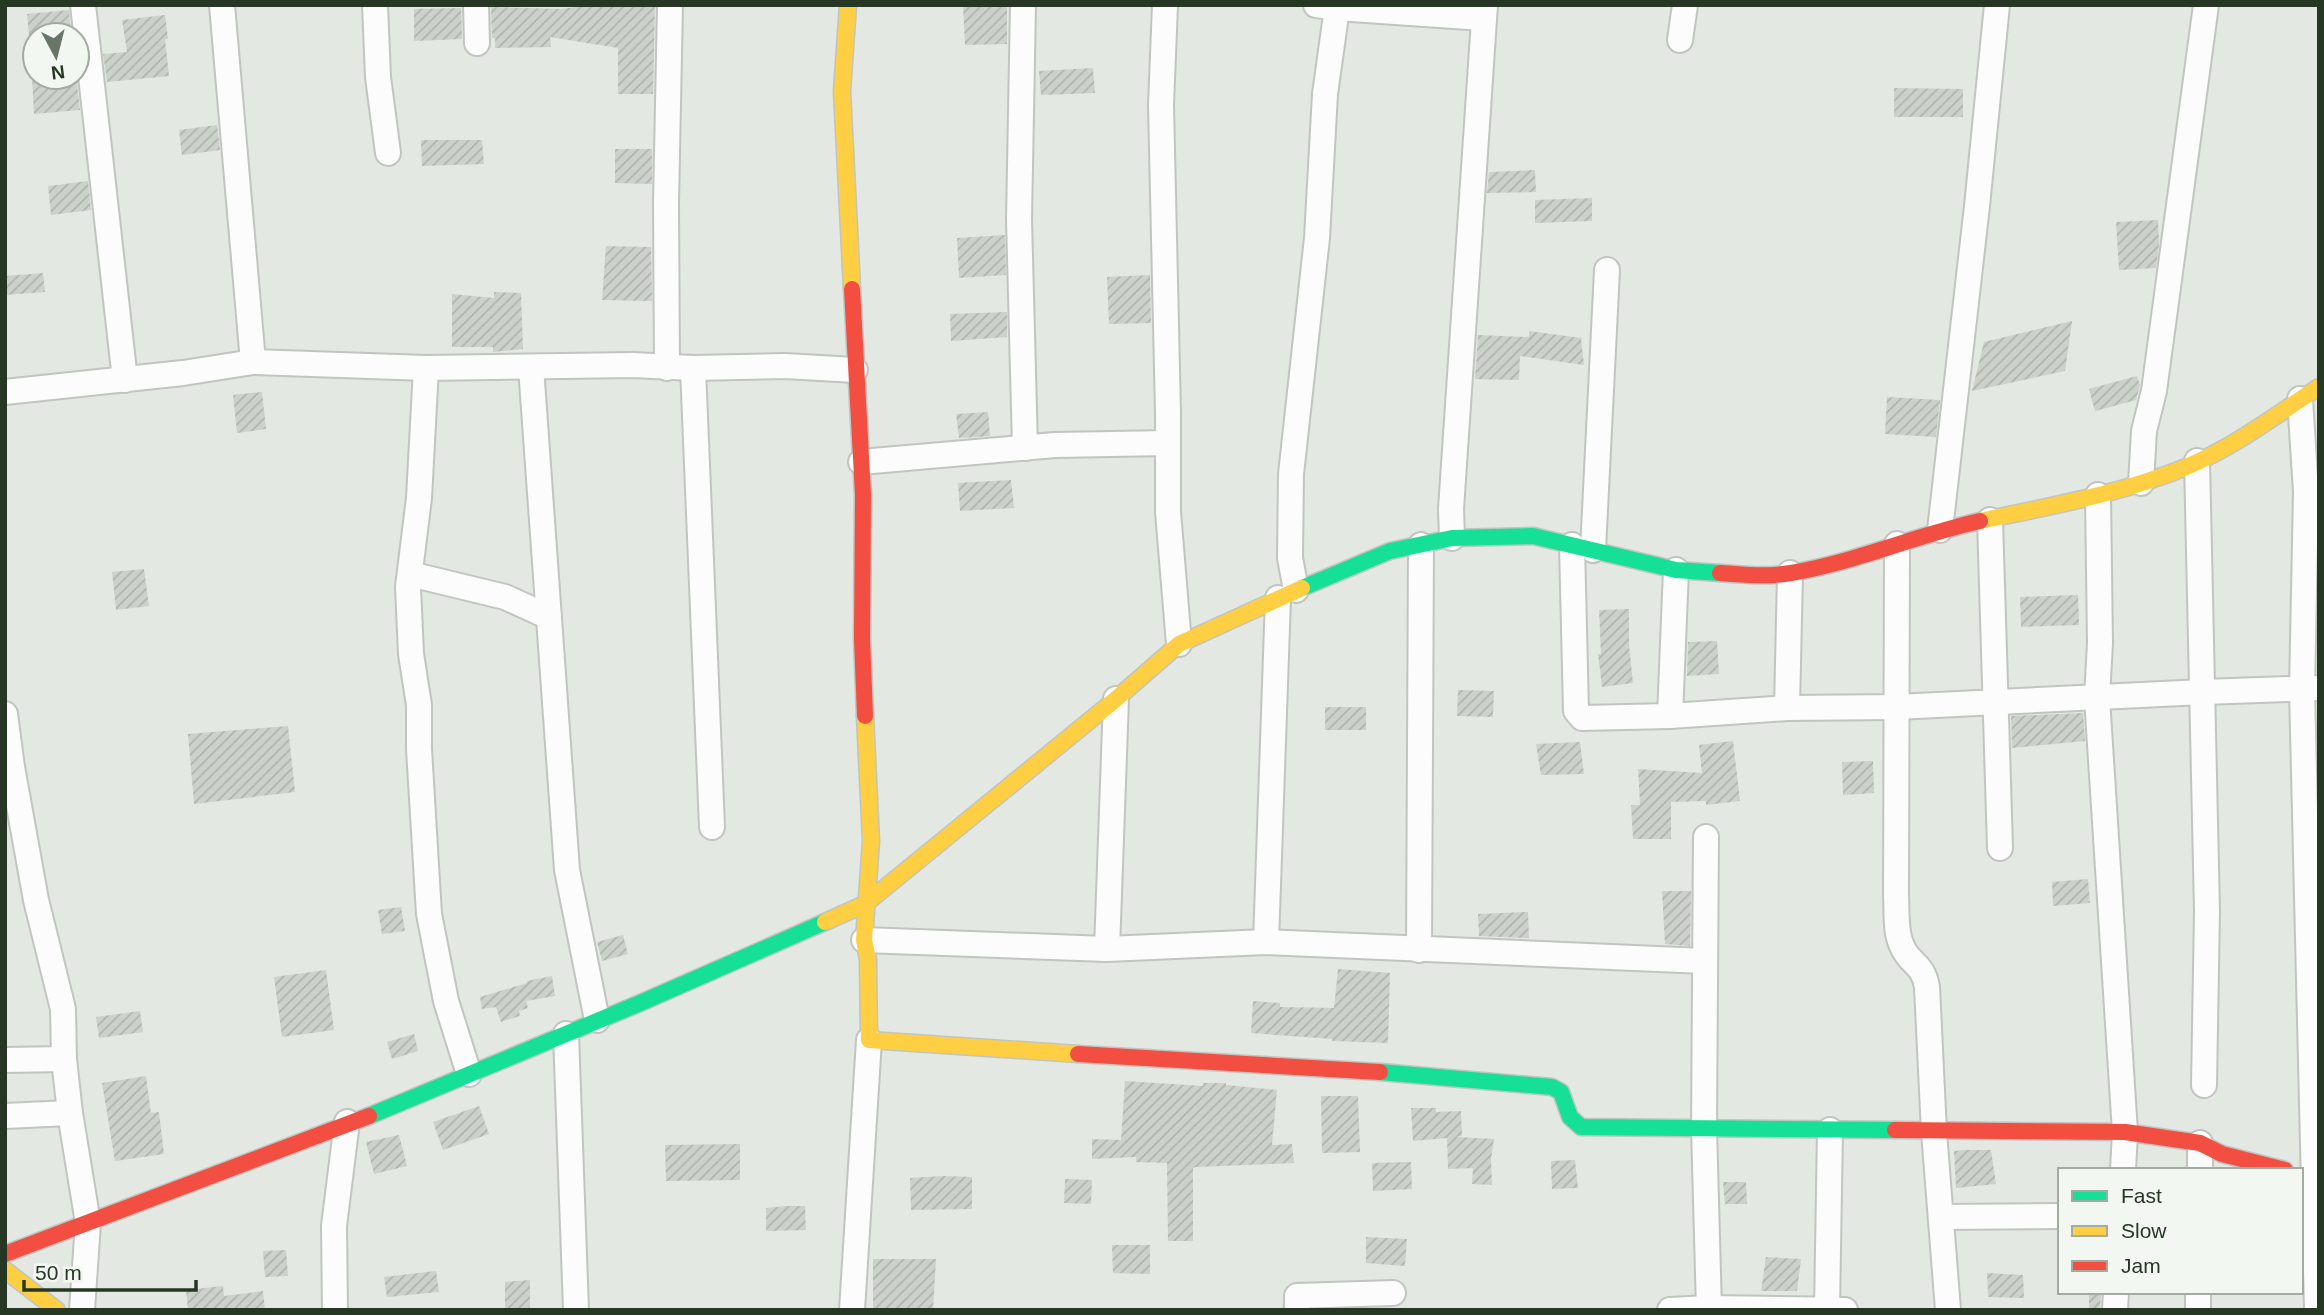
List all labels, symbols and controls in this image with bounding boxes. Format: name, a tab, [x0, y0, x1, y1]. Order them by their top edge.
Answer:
north arrow	[21, 21, 91, 91]
text: N	[50, 61, 66, 84]
legend	[2058, 1168, 2303, 1294]
text: Fast	[2121, 1184, 2162, 1207]
text: Slow	[2121, 1219, 2167, 1242]
scale bar	[24, 1248, 196, 1292]
text: Jam	[2121, 1254, 2161, 1277]
text: 50 m	[35, 1261, 82, 1284]

